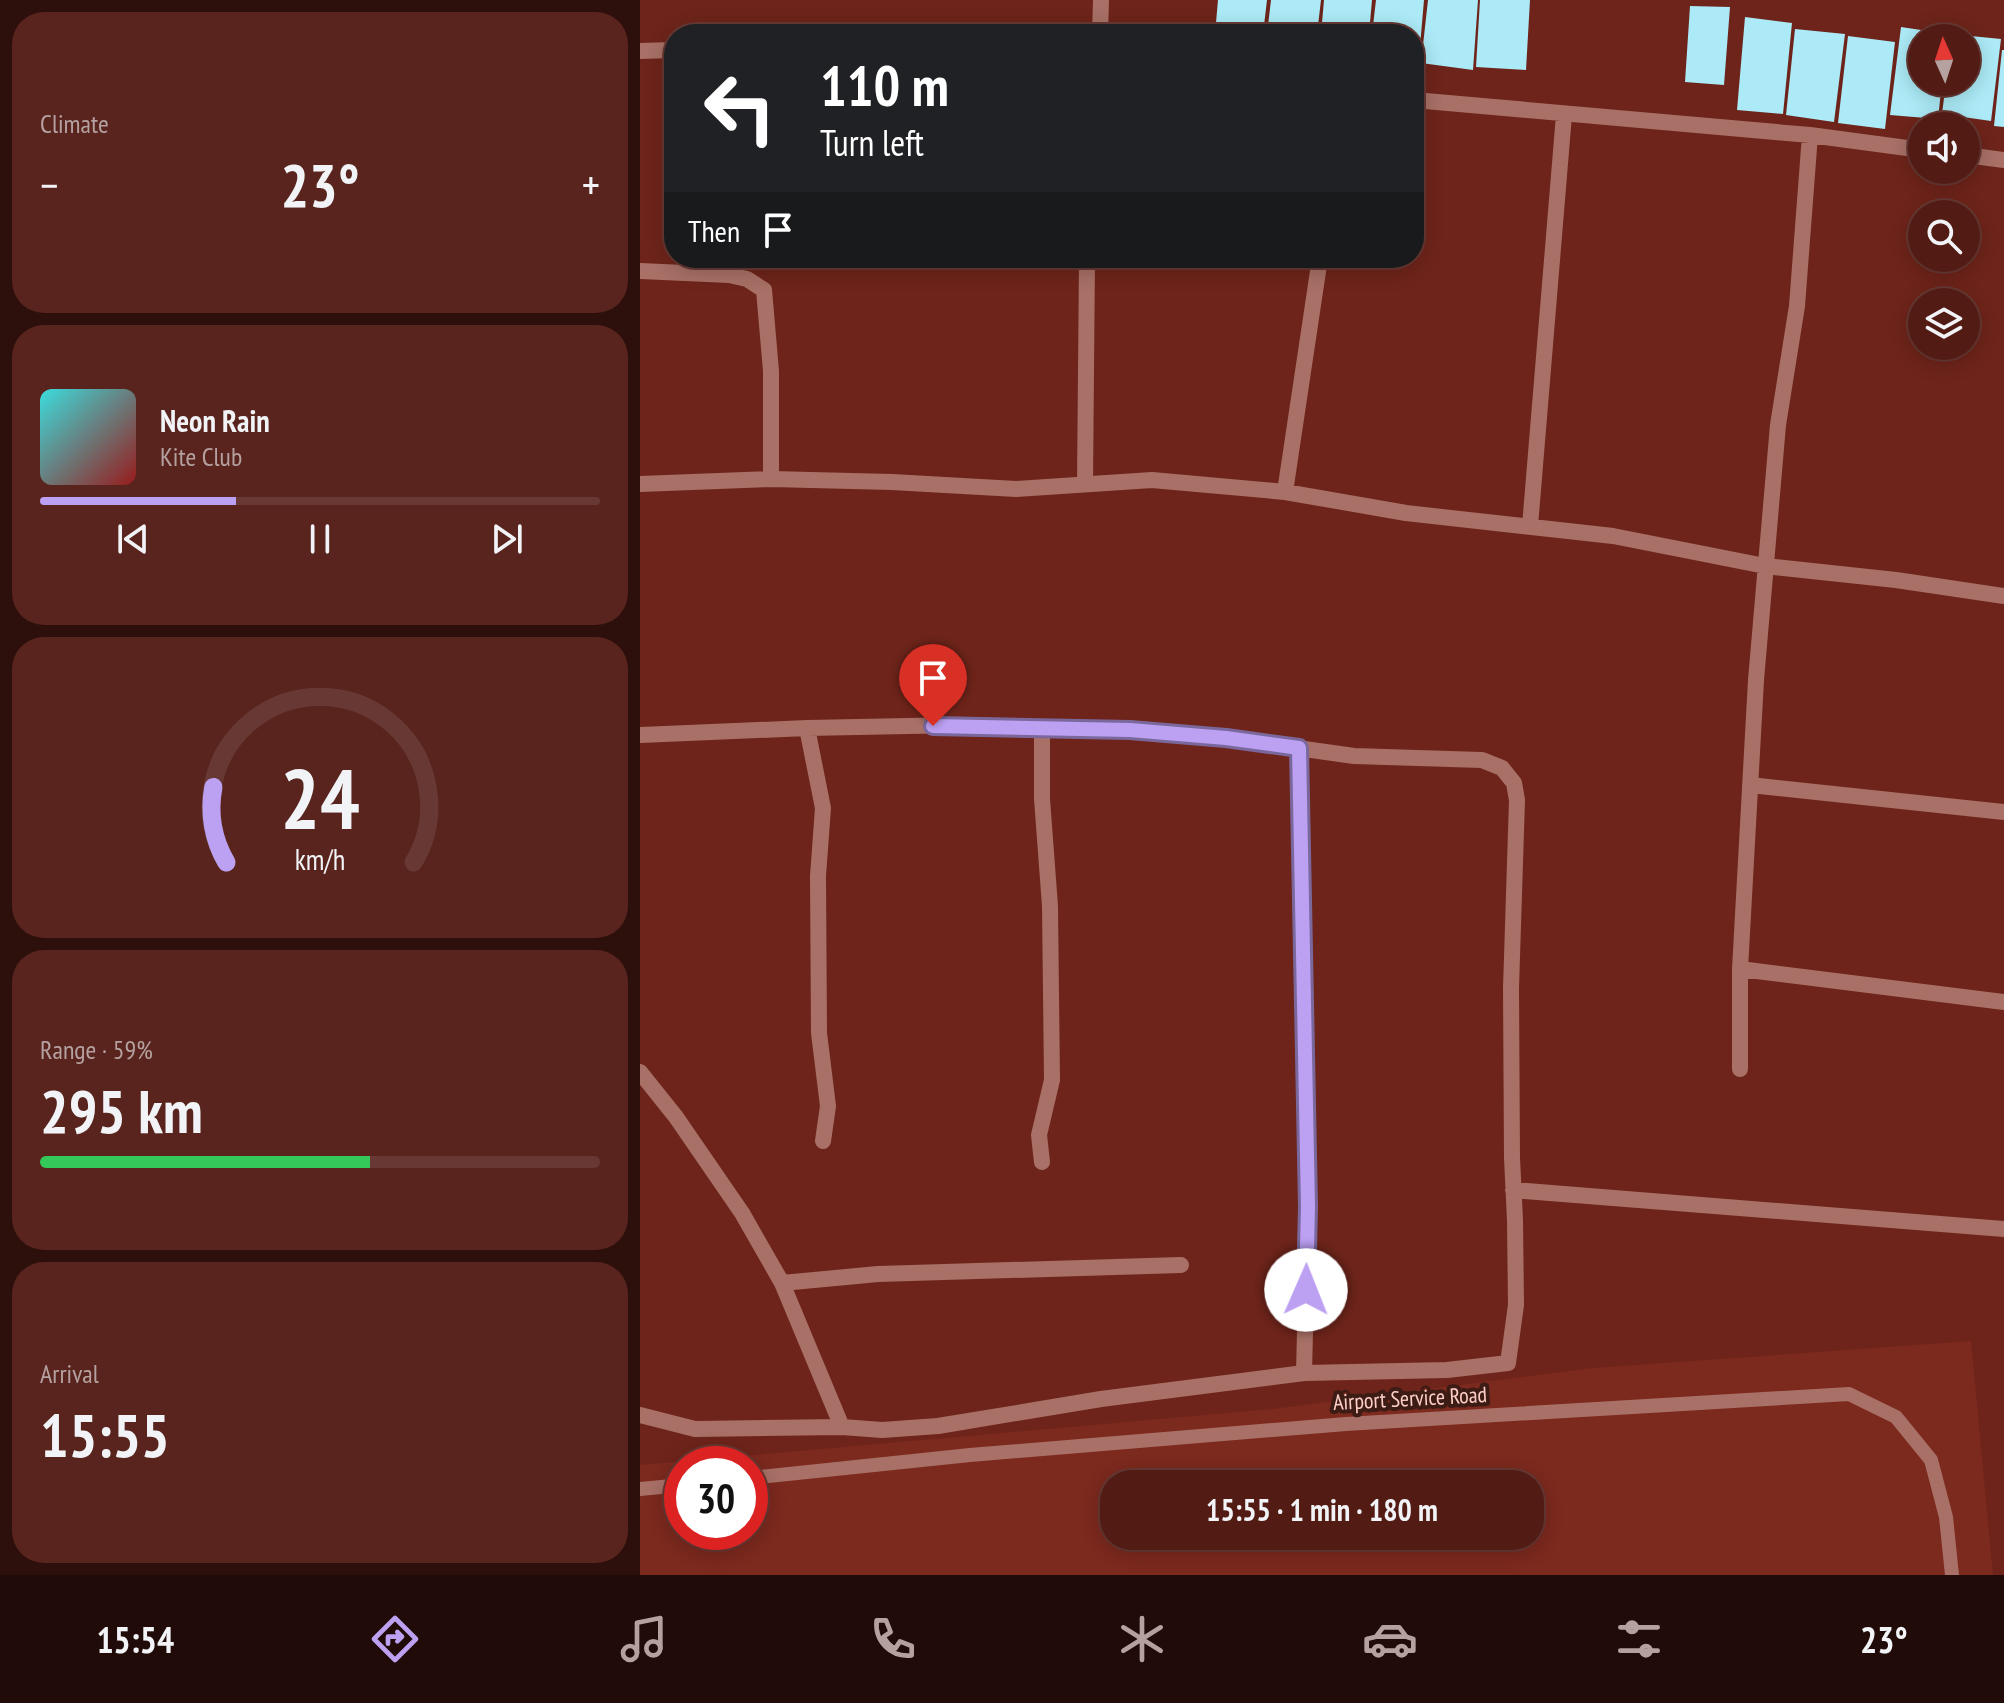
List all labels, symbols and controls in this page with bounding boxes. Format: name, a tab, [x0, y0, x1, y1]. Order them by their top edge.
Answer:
north arrow	[1908, 24, 1980, 96]
map controls	[1908, 24, 1980, 360]
text: 110 m	[820, 49, 949, 121]
icon: left	[688, 56, 792, 160]
text: Climate	[40, 107, 109, 140]
button: sound	[1908, 112, 1980, 184]
text: Turn left	[820, 119, 924, 166]
text: 23°	[280, 146, 360, 224]
text: −	[40, 156, 58, 213]
text: +	[582, 156, 600, 213]
button: search	[1908, 200, 1980, 272]
icon: arrive	[756, 208, 800, 252]
text: Then	[688, 211, 740, 250]
button: layers	[1908, 288, 1980, 360]
text: Neon Rain	[160, 401, 270, 440]
text: Kite Club	[160, 440, 242, 473]
icon: previous	[111, 517, 155, 561]
icon: pause	[298, 517, 342, 561]
icon: next	[485, 517, 529, 561]
pin	[899, 644, 967, 726]
icon: arrive	[911, 656, 955, 700]
text: 24	[280, 744, 360, 852]
text: km/h	[295, 842, 345, 879]
text: Range · 59%	[40, 1033, 153, 1066]
text: 295 km	[40, 1072, 203, 1150]
position arrow	[1264, 1248, 1348, 1332]
text: Arrival	[40, 1357, 99, 1390]
street label: Airport Service Road	[1332, 1380, 1488, 1416]
text: 15:55	[40, 1396, 170, 1474]
speed limit sign: 30	[664, 1446, 768, 1550]
text: 15:55 · 1 min · 180 m	[1206, 1490, 1438, 1529]
icon: directions	[367, 1611, 423, 1667]
icon: music	[616, 1611, 672, 1667]
icon: phone	[865, 1611, 921, 1667]
icon: climate	[1114, 1611, 1170, 1667]
icon: car	[1362, 1611, 1418, 1667]
icon: filters	[1611, 1611, 1667, 1667]
text: 15:54	[96, 1616, 174, 1663]
text: 23°	[1860, 1616, 1908, 1663]

